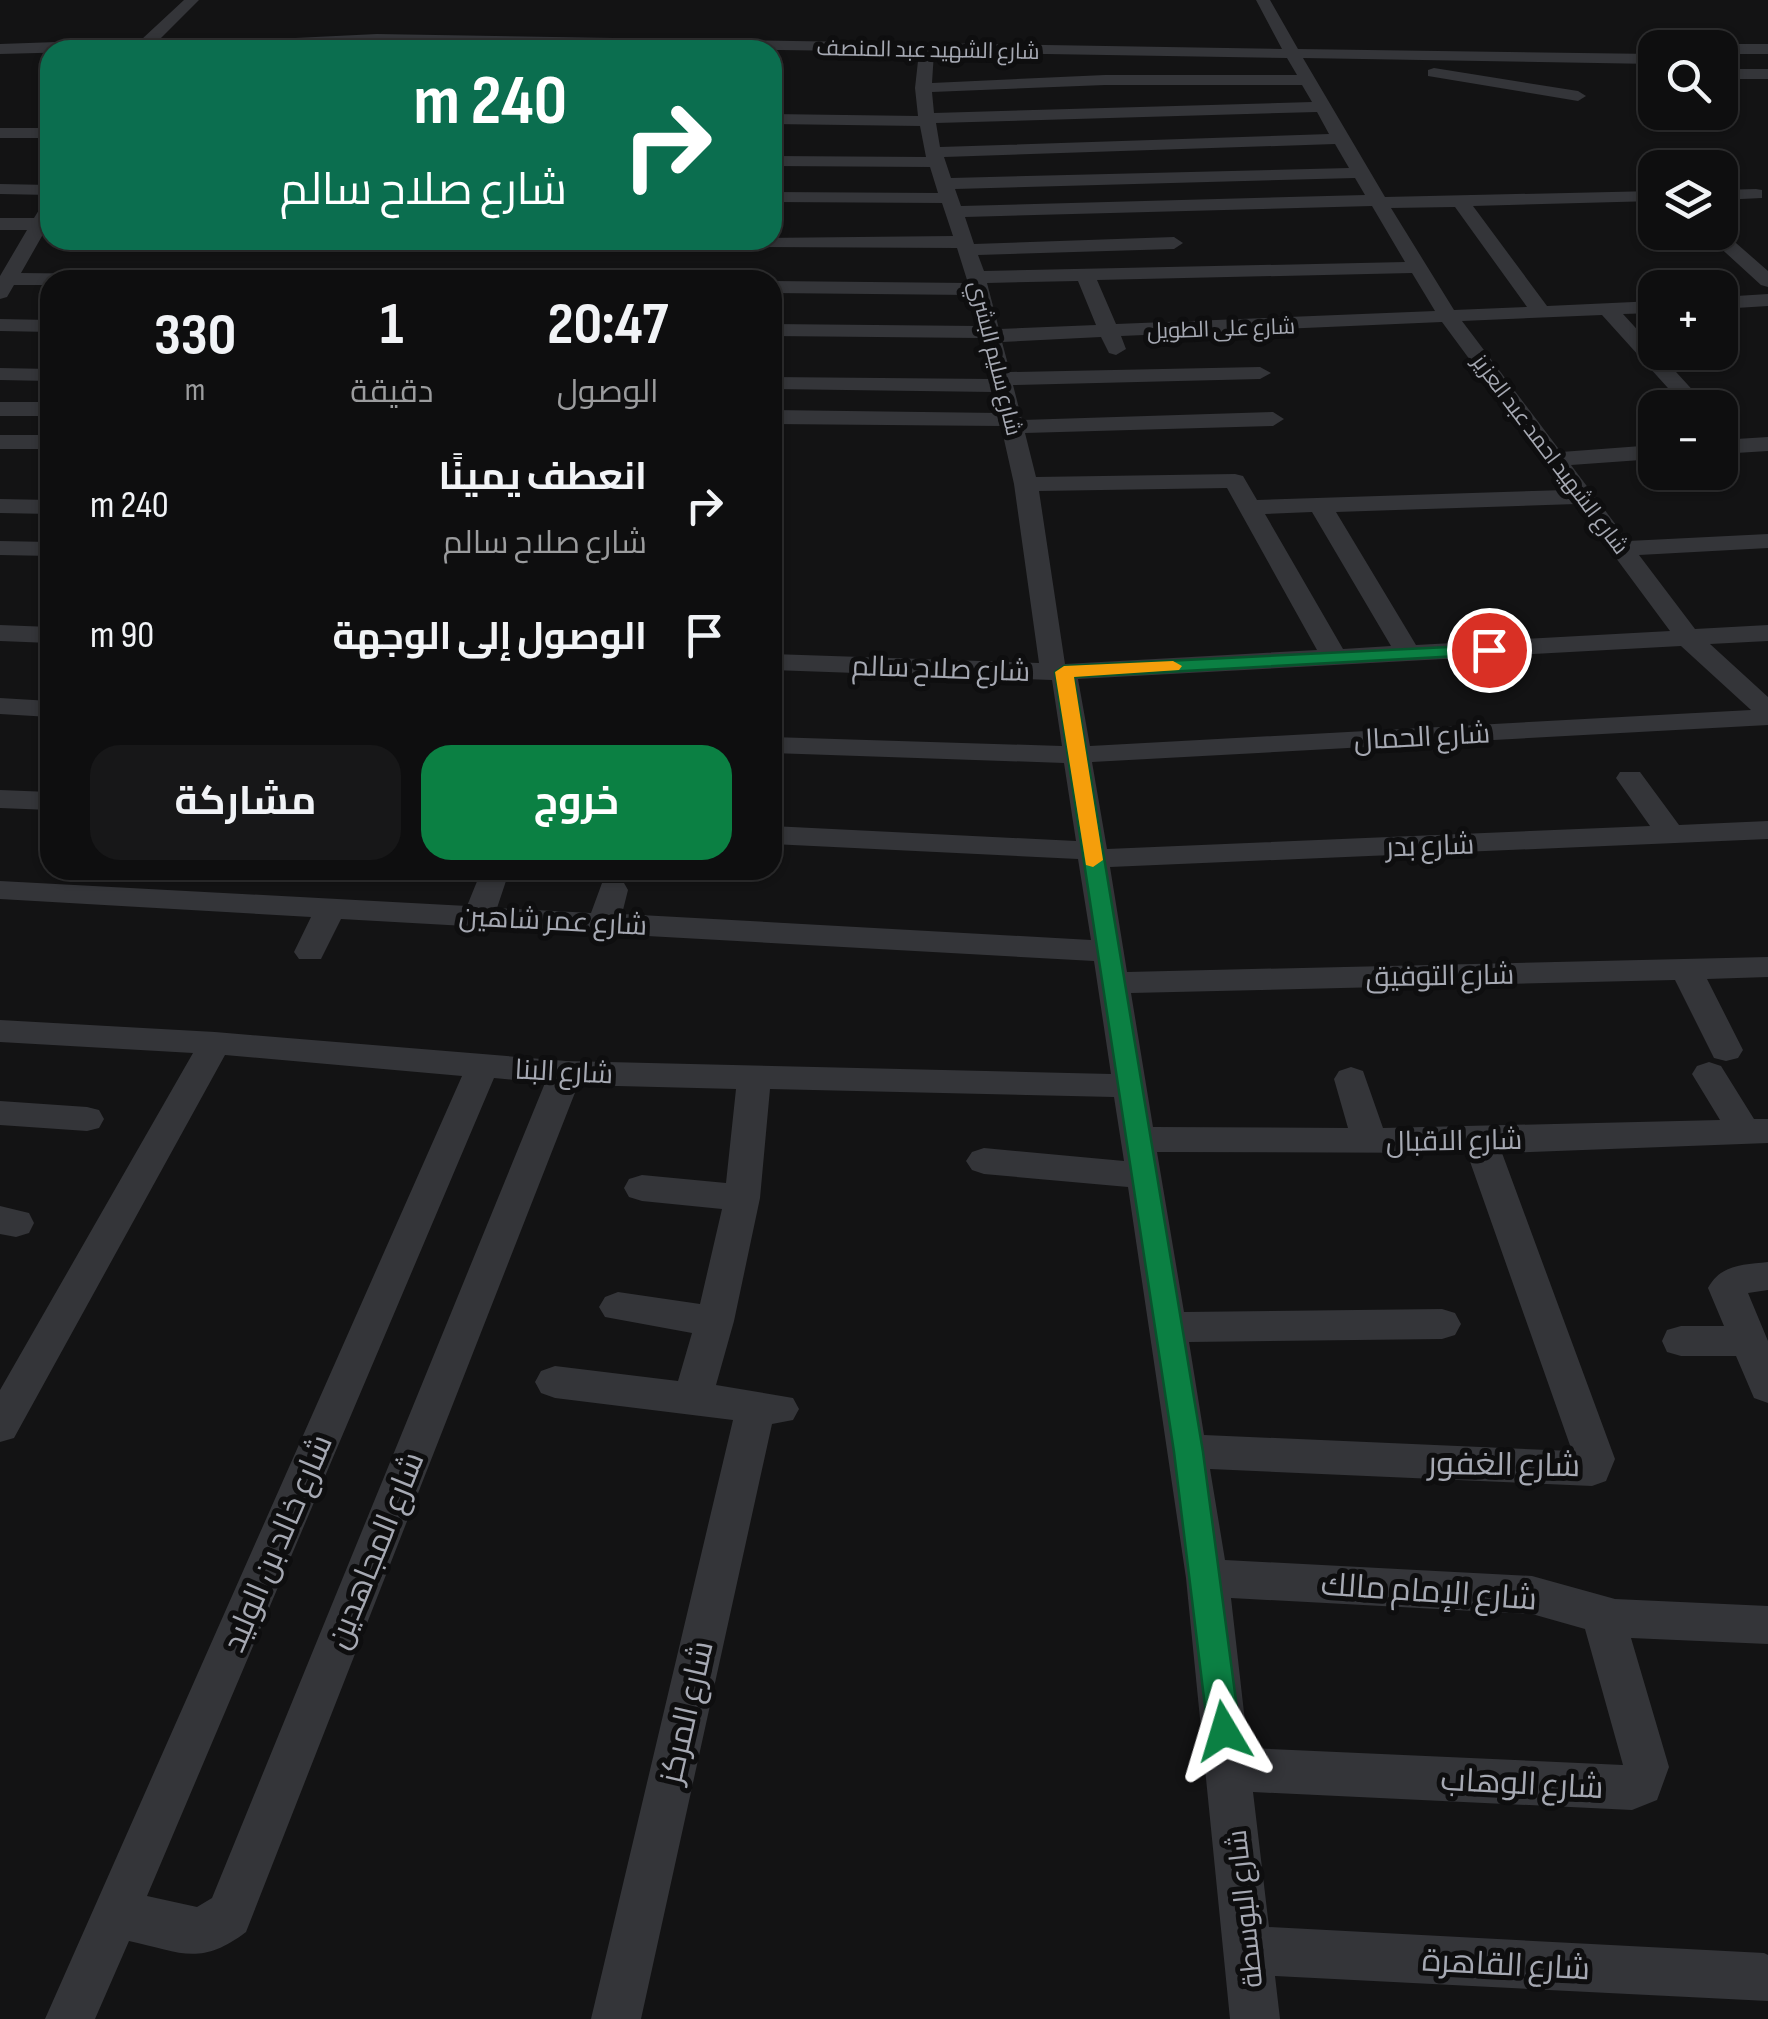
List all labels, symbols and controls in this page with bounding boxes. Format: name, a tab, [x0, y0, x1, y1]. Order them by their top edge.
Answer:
map controls	[1638, 30, 1738, 490]
button: search	[1638, 30, 1738, 130]
street label: شارع الشهيد عبد المنصف	[816, 35, 1040, 66]
text: 240 m	[413, 60, 567, 144]
icon: right	[602, 80, 732, 210]
button: layers	[1638, 150, 1738, 250]
text: شارع صلاح سالم	[280, 163, 567, 218]
button: +	[1638, 270, 1738, 370]
street label: شارع سليم البشري	[960, 278, 1027, 439]
text: 1	[380, 289, 404, 361]
text: 20:47	[547, 289, 668, 361]
text: 330	[154, 300, 236, 372]
street label: شارع على الطويل	[1147, 313, 1296, 346]
street label: شارع الشهيد احمد عبد العزيز	[1465, 348, 1634, 560]
text: m	[185, 371, 205, 410]
text: دقيقة	[350, 373, 433, 412]
text: الوصول	[557, 373, 659, 412]
button: −	[1638, 390, 1738, 490]
text: انعطف يمينًا	[438, 455, 647, 500]
icon: right	[677, 478, 732, 533]
text: 240 m	[90, 483, 169, 528]
text: شارع صلاح سالم	[443, 524, 647, 563]
icon: arrive	[677, 608, 732, 663]
pin	[1447, 608, 1532, 693]
text: 90 m	[90, 613, 154, 658]
text: الوصول إلى الوجهة	[332, 615, 647, 660]
icon: arrive	[1462, 623, 1517, 678]
street label: شارع صلاح سالم	[851, 650, 1031, 691]
street label: شارع الحمال	[1353, 717, 1491, 759]
button: مشاركة	[90, 745, 401, 860]
button: خروج	[421, 745, 732, 860]
street label: شارع بدر	[1383, 828, 1475, 866]
street label: شارع عمر شاهين	[458, 900, 648, 944]
street label: شارع التوفيق	[1365, 959, 1515, 995]
street label: شارع البنا	[514, 1053, 614, 1093]
street label: شارع الاقبال	[1386, 1124, 1523, 1160]
street label: شارع خالد بن الوليد	[215, 1429, 343, 1659]
street label: شارع الغفور	[1426, 1445, 1580, 1487]
street label: شارع المجاهدين	[319, 1447, 434, 1655]
street label: شارع الإمام مالك	[1320, 1565, 1538, 1620]
street label: شارع المركز	[652, 1637, 724, 1790]
position arrow	[1172, 1679, 1276, 1783]
street label: شارع الوهاب	[1439, 1761, 1604, 1809]
street label: شارع البوسطة	[1221, 1828, 1271, 1989]
street label: شارع القاهرة	[1421, 1942, 1591, 1990]

